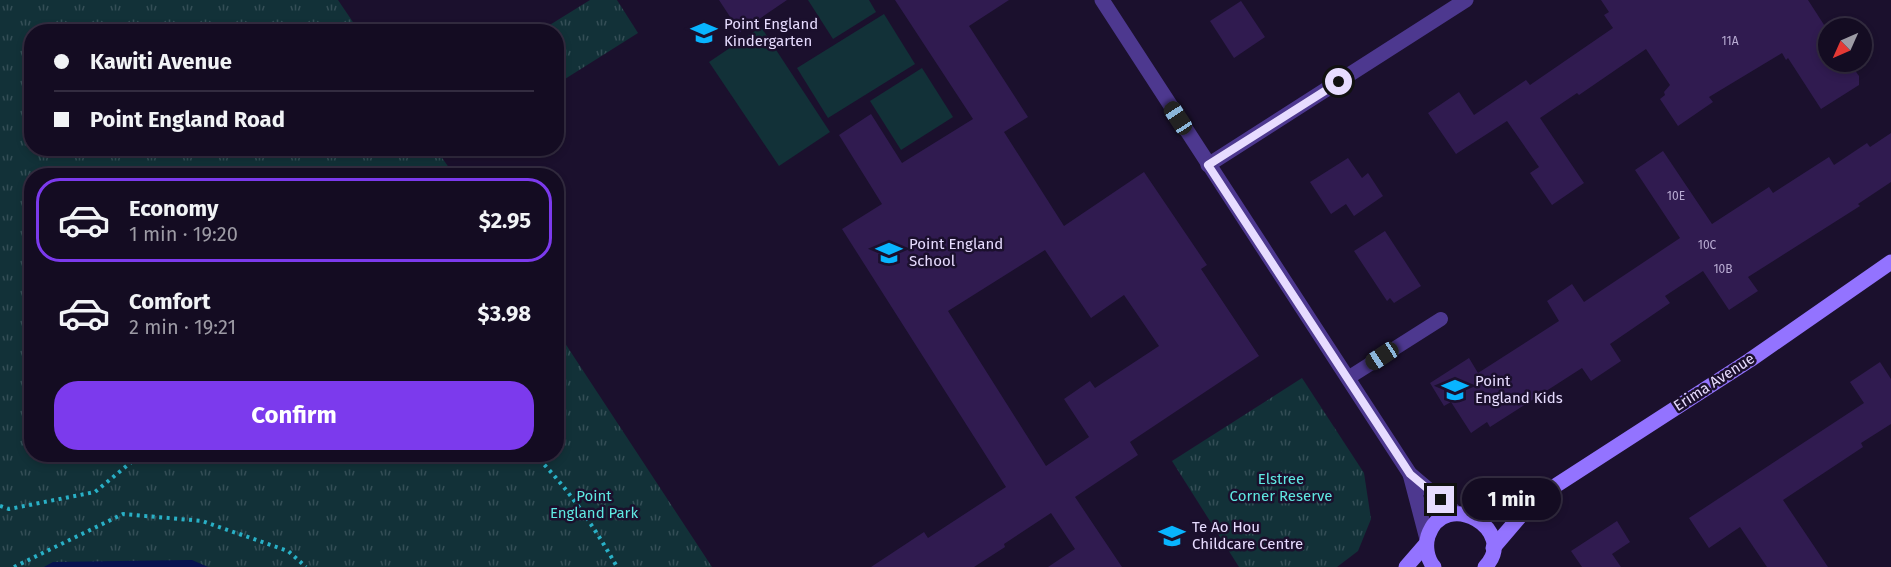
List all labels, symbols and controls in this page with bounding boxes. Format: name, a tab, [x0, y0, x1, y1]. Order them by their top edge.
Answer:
place label: Point England Kindergarten	[724, 15, 818, 50]
school or university icon: Point England Kindergarten	[689, 18, 719, 48]
north arrow	[1818, 18, 1872, 72]
map controls	[1818, 18, 1872, 72]
house number: 11A	[1721, 34, 1739, 48]
text: Kawiti Avenue	[90, 48, 232, 75]
route start	[1325, 68, 1352, 95]
car	[1161, 98, 1195, 138]
text: Point England Road	[90, 106, 285, 133]
house number: 10E	[1667, 189, 1685, 203]
icon: car	[57, 193, 111, 247]
text: Economy	[129, 195, 218, 222]
text: $2.95	[479, 207, 531, 234]
text: 1 min · 19:20	[129, 222, 238, 246]
place label: Point England School	[909, 235, 1003, 270]
school or university icon: Point England School	[874, 238, 904, 268]
house number: 10C	[1698, 238, 1717, 252]
house number: 10B	[1713, 262, 1733, 276]
icon: car	[57, 286, 111, 340]
text: Comfort	[129, 288, 210, 315]
text: $3.98	[478, 300, 531, 327]
text: 2 min · 19:21	[129, 315, 236, 339]
car	[1362, 339, 1402, 373]
street label: Erima Avenue	[1670, 349, 1758, 415]
place label: Point England Kids	[1475, 372, 1563, 407]
school or university icon: Point England Kids	[1440, 375, 1470, 405]
button: Confirm	[54, 381, 534, 450]
park label: Elstree Corner Reserve	[1230, 470, 1332, 505]
callout: 1 min	[1462, 479, 1561, 521]
route end	[1427, 486, 1454, 513]
park label: Point England Park	[550, 487, 638, 522]
text: 1 min	[1487, 487, 1536, 511]
place label: Te Ao Hou Childcare Centre	[1192, 518, 1303, 553]
school or university icon: Te Ao Hou Childcare Centre	[1157, 521, 1187, 551]

